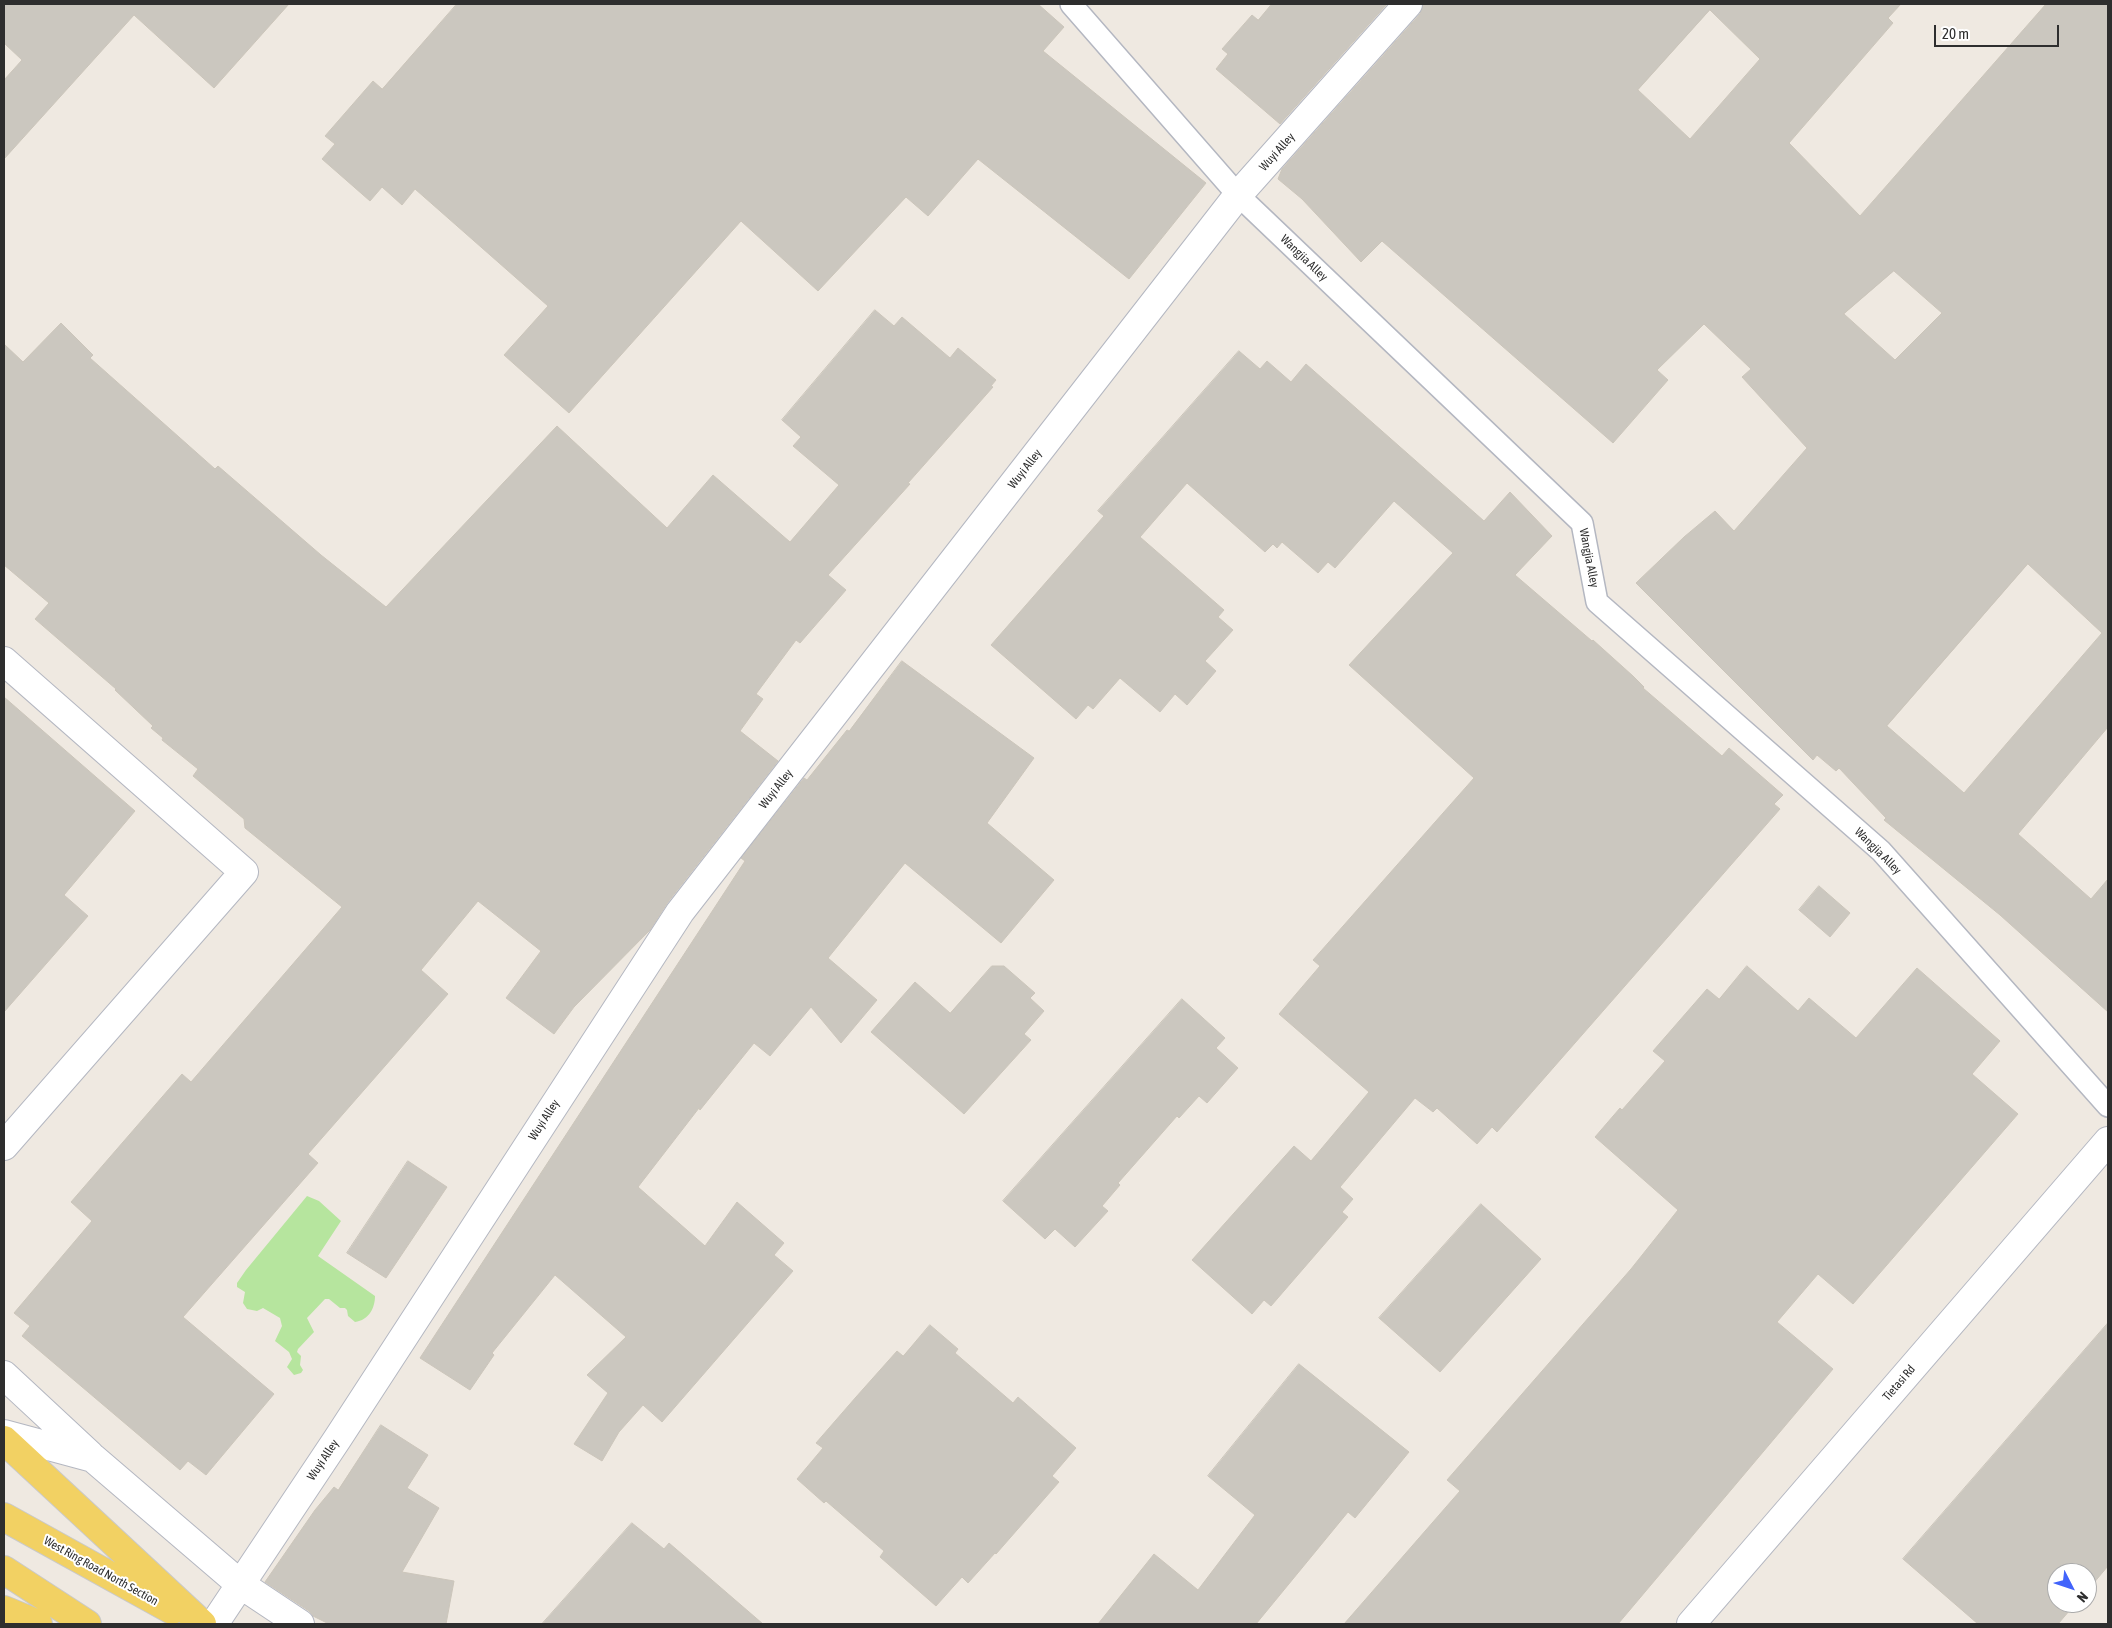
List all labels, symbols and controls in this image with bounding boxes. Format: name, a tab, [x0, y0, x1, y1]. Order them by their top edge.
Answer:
scale bar	[1937, 15, 2062, 47]
text: 20 m	[1942, 25, 1969, 42]
street label: Wuyi Alley	[1256, 130, 1298, 174]
street label: Wangjia Alley	[1277, 232, 1331, 284]
street label: Wuyi Alley	[1005, 446, 1045, 492]
street label: Wangjia Alley	[1576, 527, 1602, 589]
street label: Wuyi Alley	[756, 766, 796, 812]
street label: Wangjia Alley	[1852, 825, 1904, 877]
street label: Wuyi Alley	[525, 1097, 563, 1143]
street label: Tietasi Rd	[1880, 1362, 1918, 1404]
street label: Wuyi Alley	[304, 1437, 342, 1483]
street label: West Ring Road North Section	[41, 1534, 161, 1608]
north arrow	[2047, 1563, 2097, 1613]
text: N	[2074, 1589, 2091, 1606]

